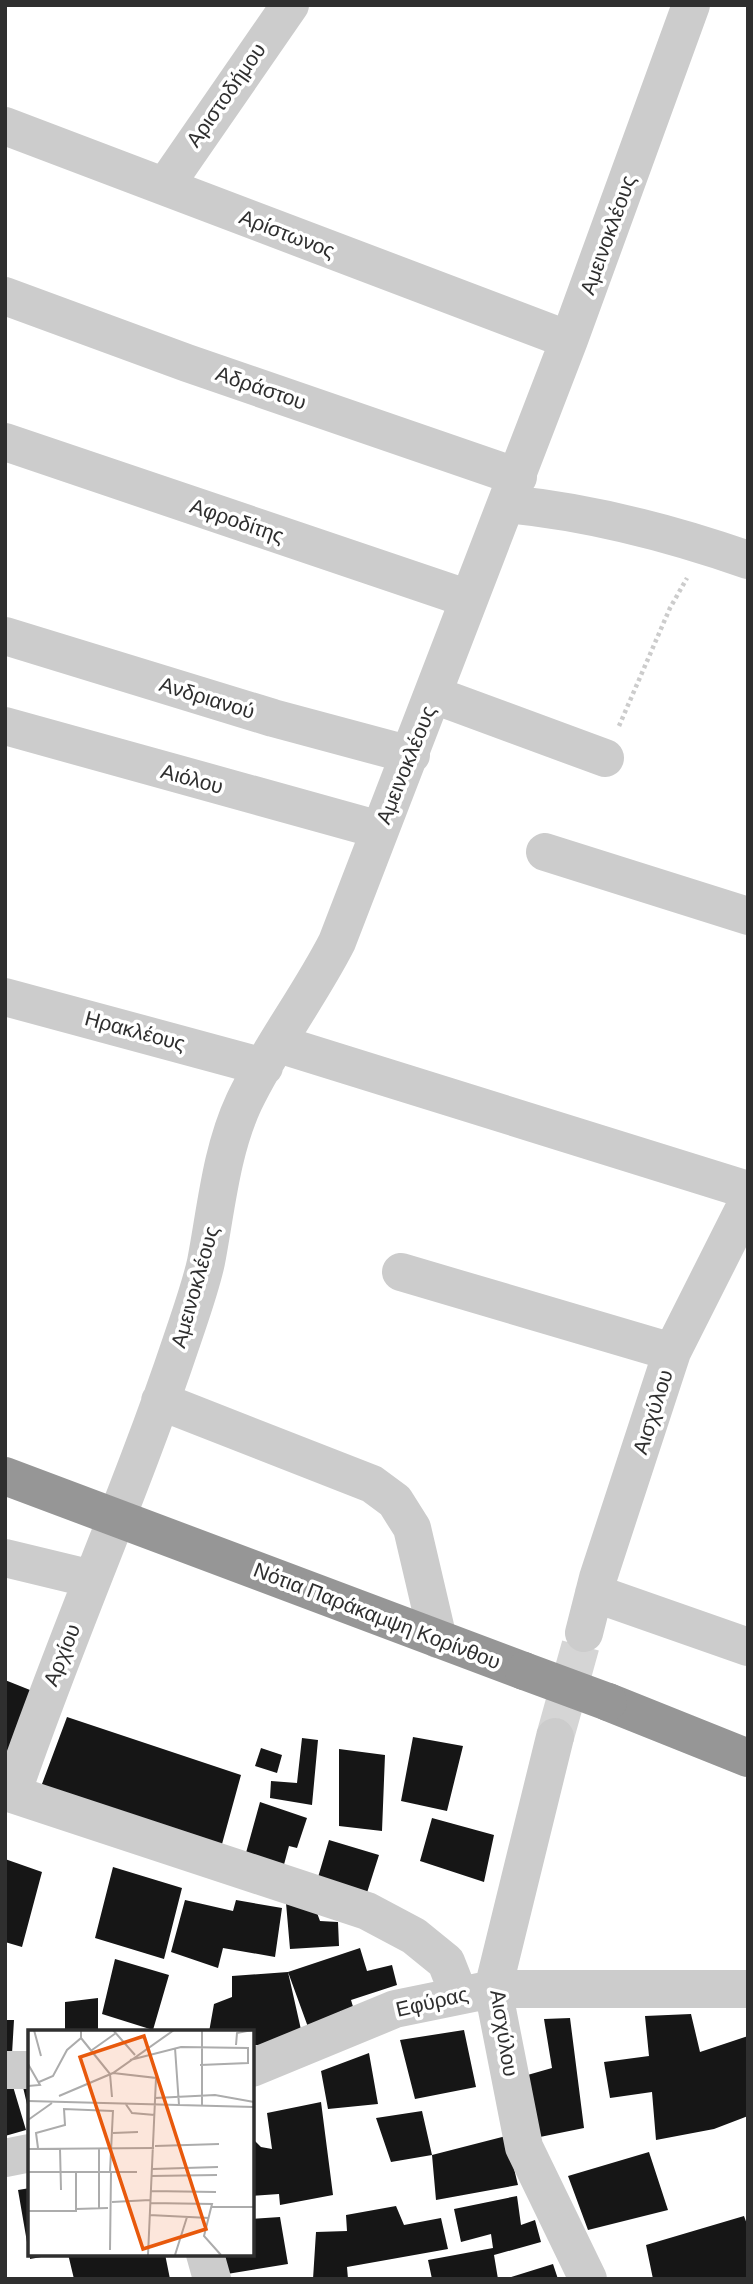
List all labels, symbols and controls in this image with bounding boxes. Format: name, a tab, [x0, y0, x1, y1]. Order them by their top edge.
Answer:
street label: Αριστοδήμου	[180, 37, 271, 152]
street label: Αμεινοκλέους	[573, 171, 642, 298]
street label: Αρίστωνος	[236, 203, 339, 264]
street label: Αδράστου	[212, 359, 310, 416]
street label: Αφροδίτης	[187, 492, 288, 549]
street label: Ανδριανού	[156, 670, 258, 725]
street label: Αμεινοκλέους	[370, 702, 442, 828]
street label: Αιόλου	[158, 757, 226, 800]
street label: Ηρακλέους	[82, 1004, 188, 1057]
street label: Αμεινοκλέους	[164, 1223, 225, 1351]
street label: Αισχύλου	[626, 1366, 679, 1458]
street label: Νότια Παράκαμψη Κορίνθου	[250, 1556, 504, 1675]
street label: Αρχίου	[37, 1620, 86, 1690]
street label: Εφύρας	[393, 1980, 471, 2023]
street label: Αισχύλου	[484, 1988, 525, 2078]
inset map	[28, 2030, 254, 2256]

